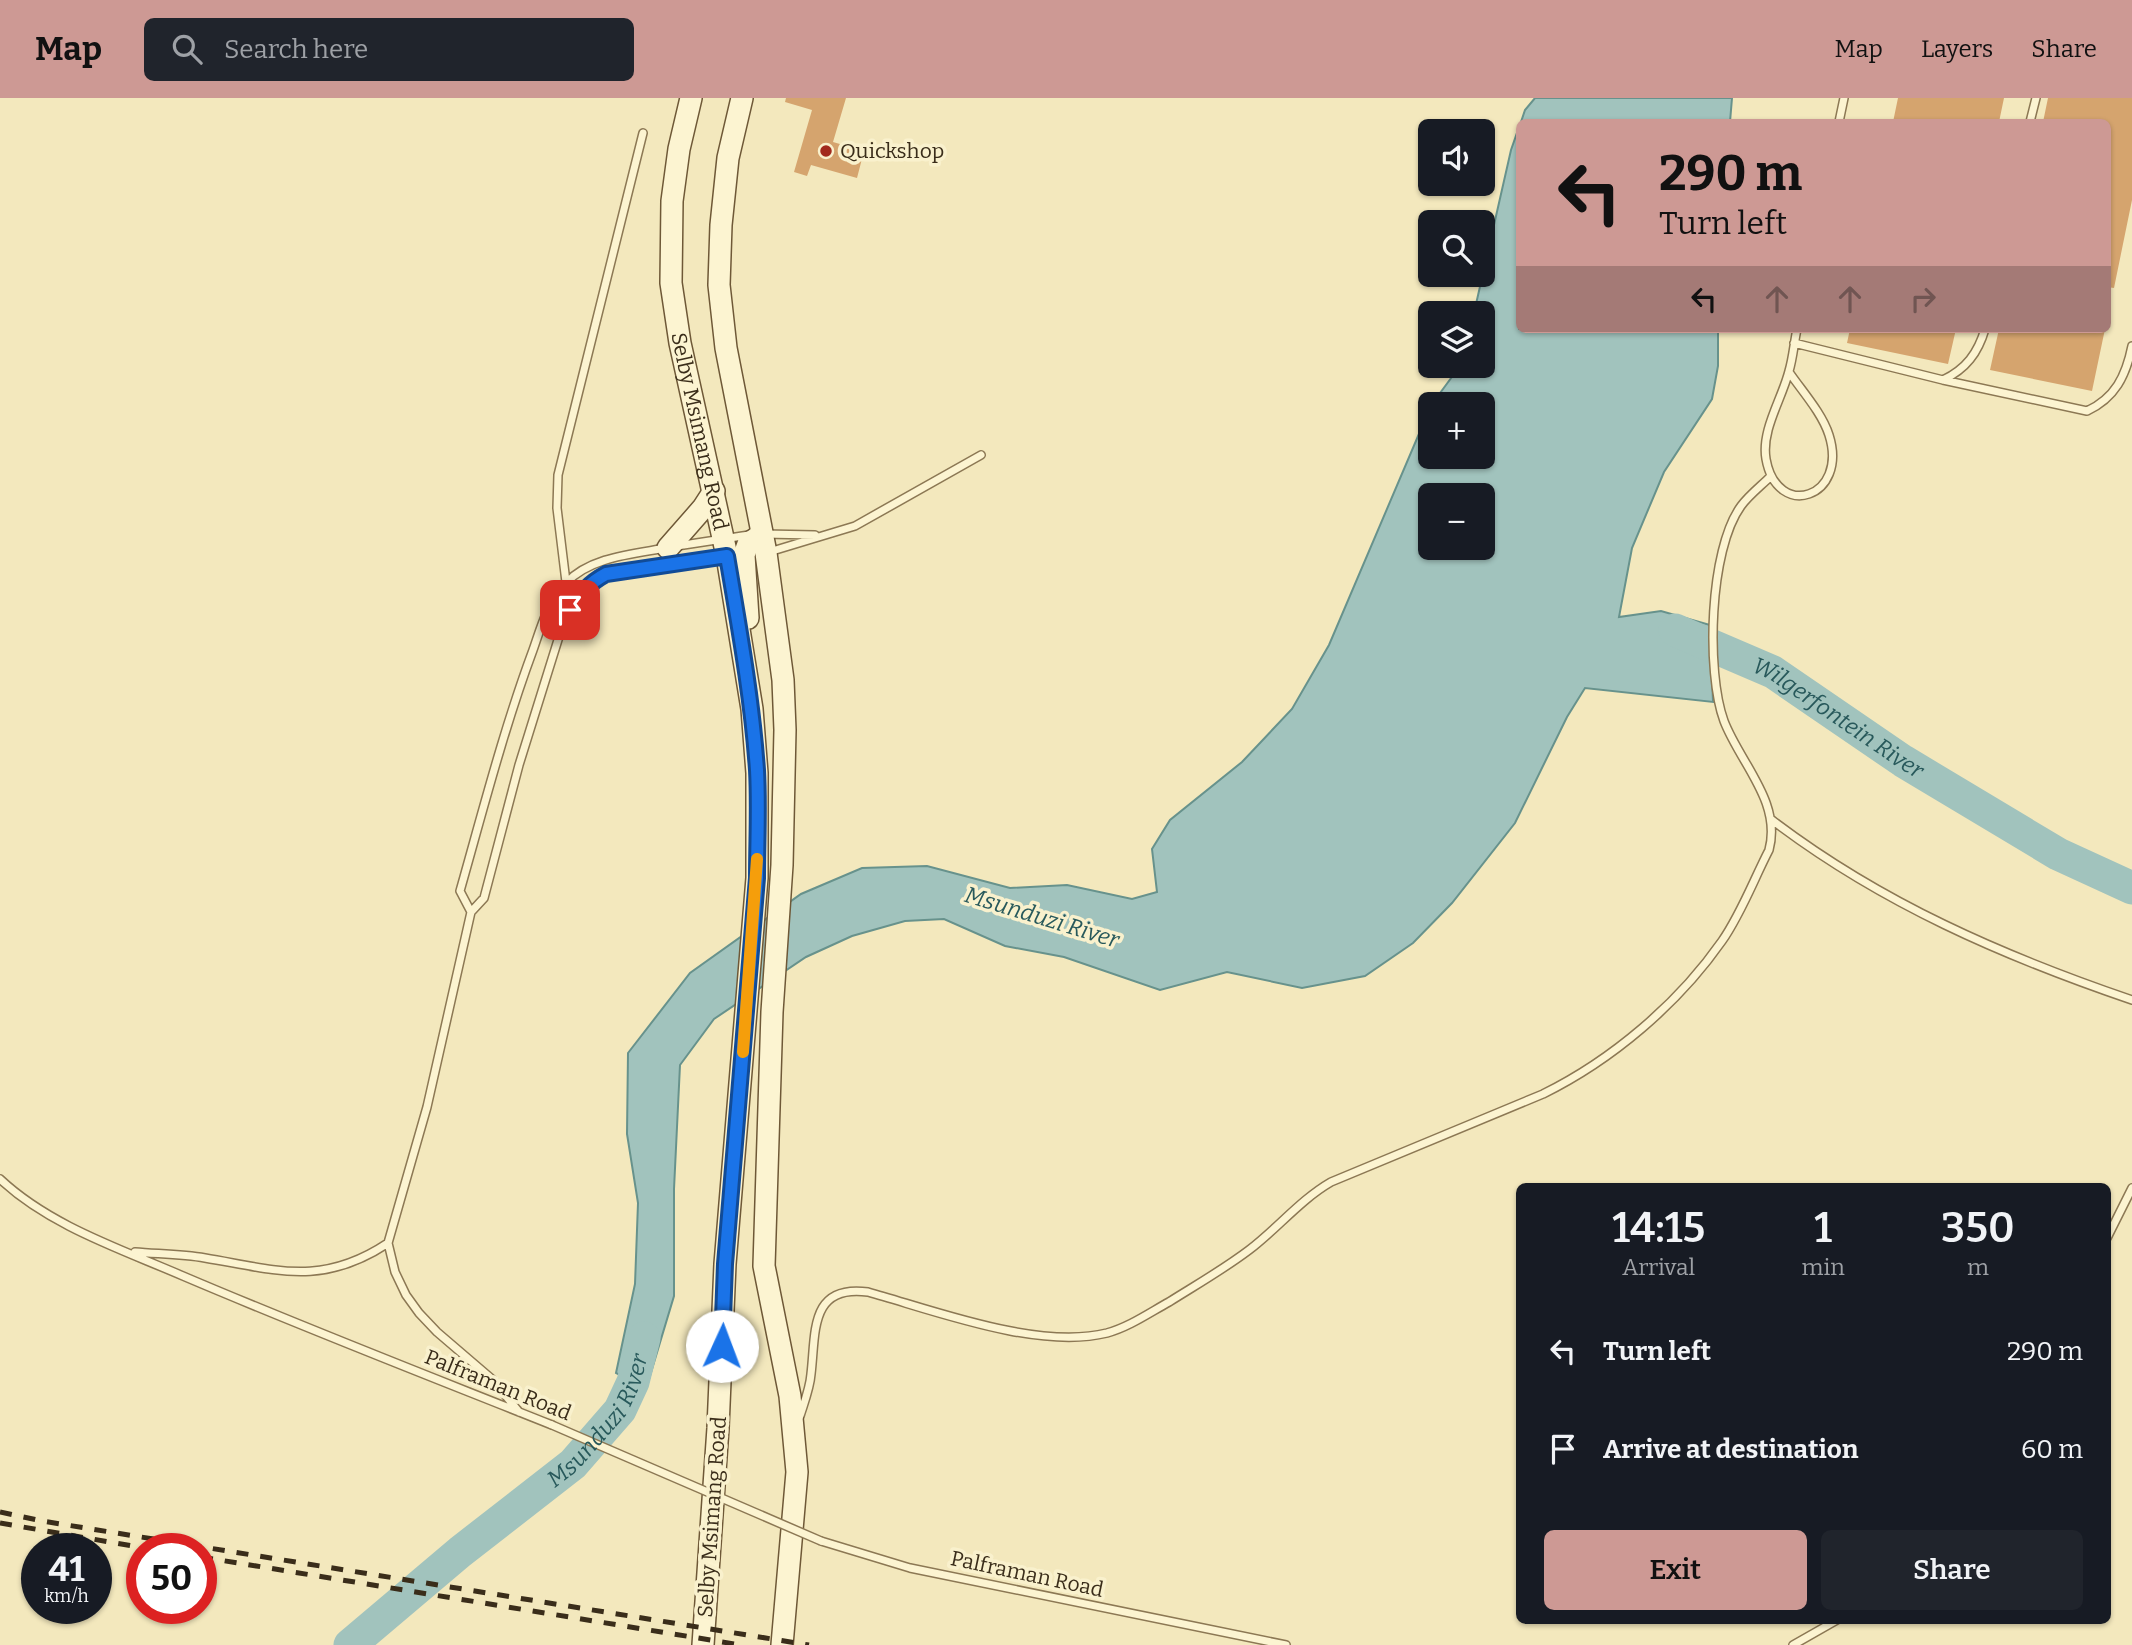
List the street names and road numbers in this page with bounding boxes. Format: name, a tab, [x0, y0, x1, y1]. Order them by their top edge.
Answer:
street label: Selby Msimang Road	[666, 331, 734, 533]
street label: Palframan Road	[421, 1344, 575, 1426]
street label: Selby Msimang Road	[692, 1415, 732, 1619]
street label: Palframan Road	[948, 1545, 1106, 1603]

